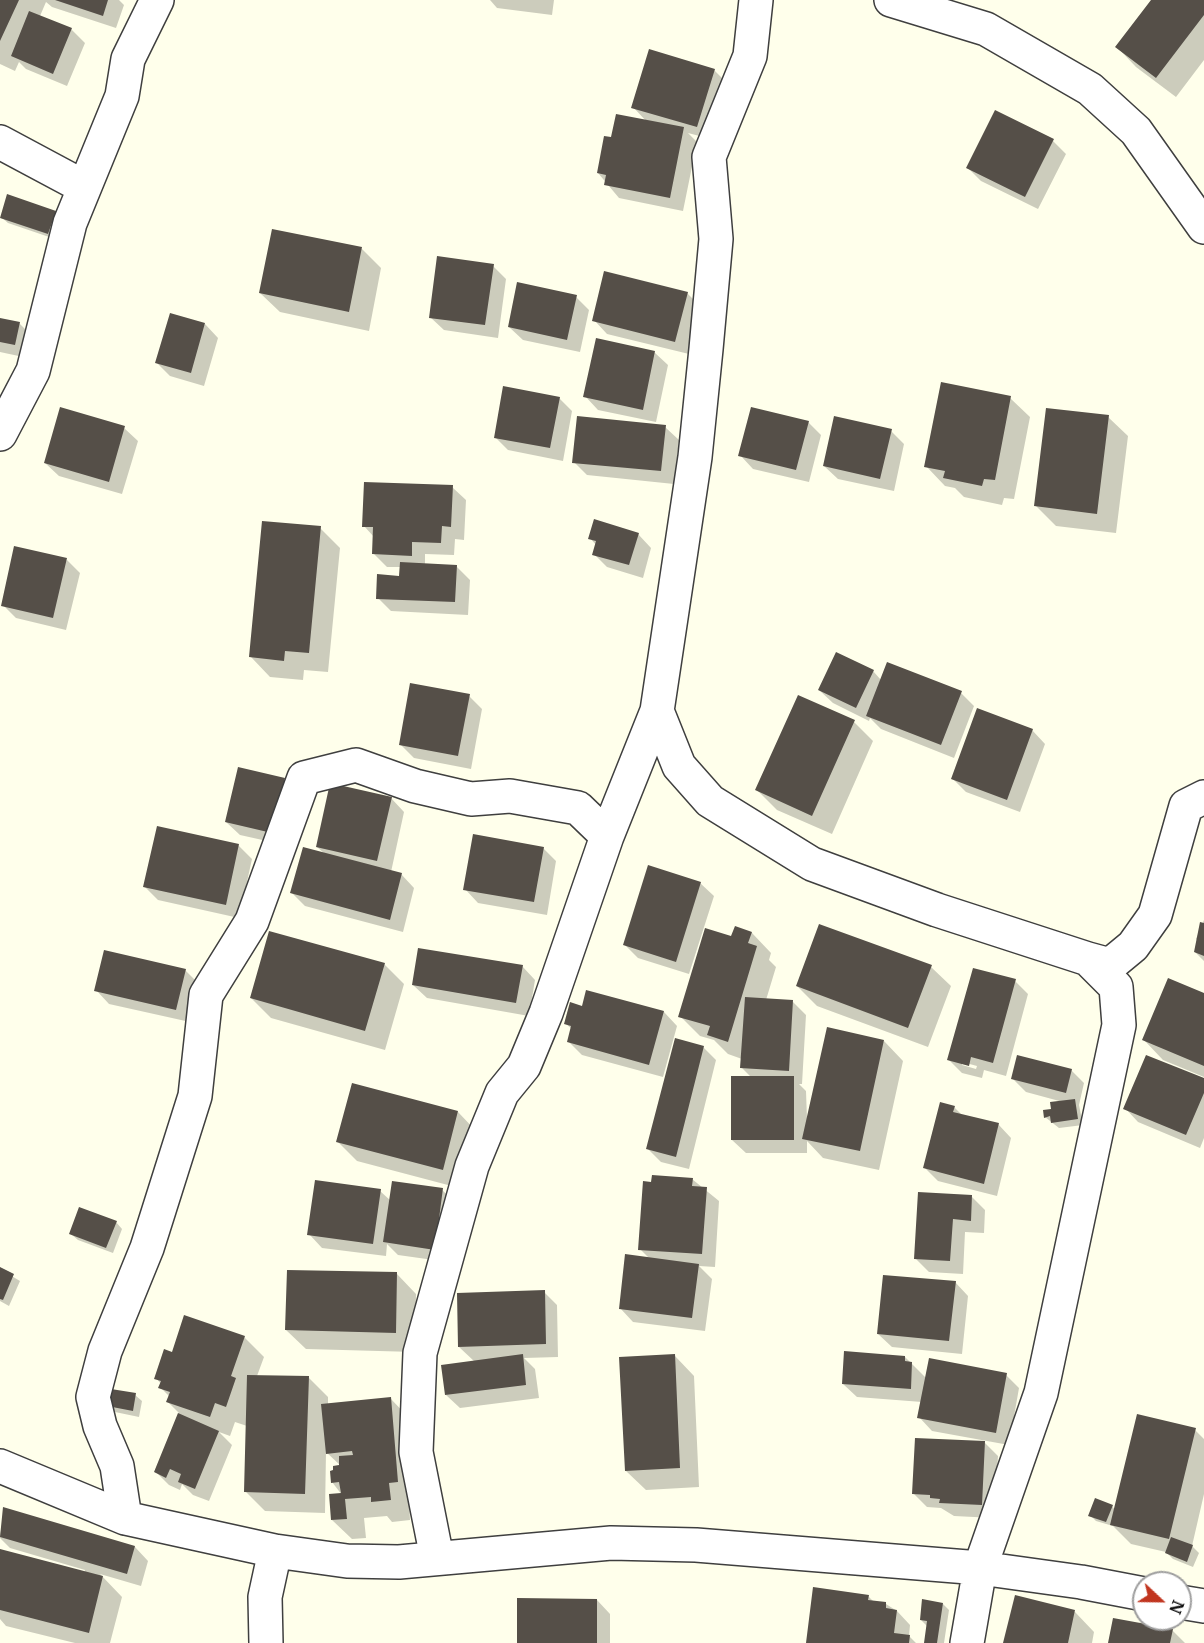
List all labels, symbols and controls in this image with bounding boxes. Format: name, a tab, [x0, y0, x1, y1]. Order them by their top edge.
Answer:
north arrow	[1132, 1571, 1192, 1631]
text: N	[1165, 1597, 1188, 1617]

